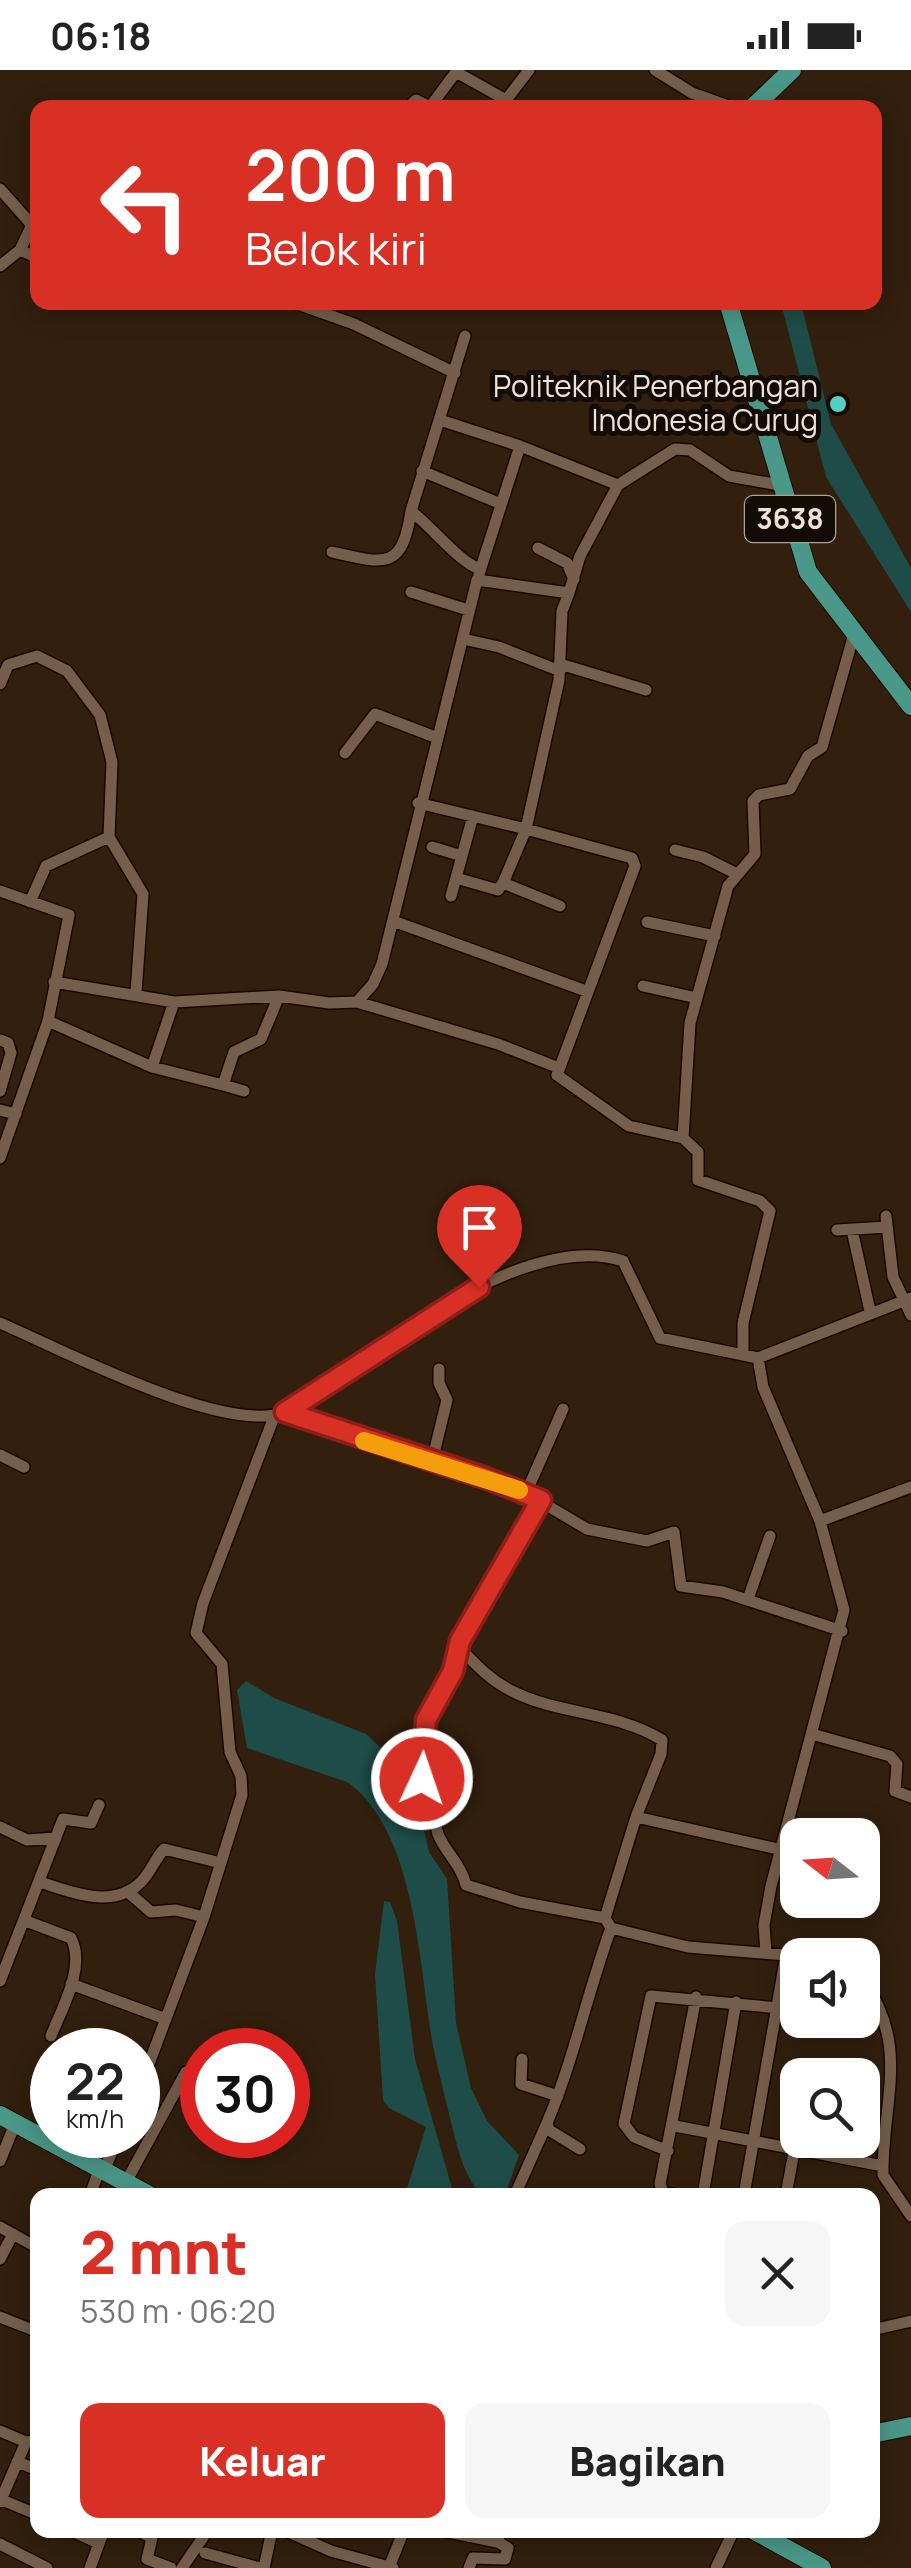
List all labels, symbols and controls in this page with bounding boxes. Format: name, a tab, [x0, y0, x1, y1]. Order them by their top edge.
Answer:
text: 06:18	[50, 9, 152, 61]
text: 200 m	[245, 126, 456, 222]
icon: left	[80, 140, 210, 270]
text: Belok kiri	[245, 217, 427, 279]
place label: Politeknik Penerbangan Indonesia Curug	[493, 365, 818, 440]
marker: Politeknik Penerbangan Indonesia Curug	[827, 393, 849, 415]
road number: 3638	[745, 496, 835, 542]
pin	[437, 1185, 522, 1288]
icon: arrive	[452, 1200, 507, 1255]
position arrow	[370, 1727, 474, 1831]
north arrow	[780, 1818, 880, 1918]
map controls	[780, 1818, 880, 2158]
button: sound	[780, 1938, 880, 2038]
speed limit sign: 30	[180, 2028, 310, 2158]
text: 22	[65, 2047, 125, 2115]
button: search	[780, 2058, 880, 2158]
text: km/h	[66, 2101, 124, 2136]
text: 2 mnt	[80, 2210, 248, 2292]
button: close	[725, 2221, 830, 2326]
text: 530 m · 06:20	[80, 2289, 276, 2333]
button: Keluar	[80, 2403, 445, 2518]
button: Bagikan	[465, 2403, 830, 2518]

